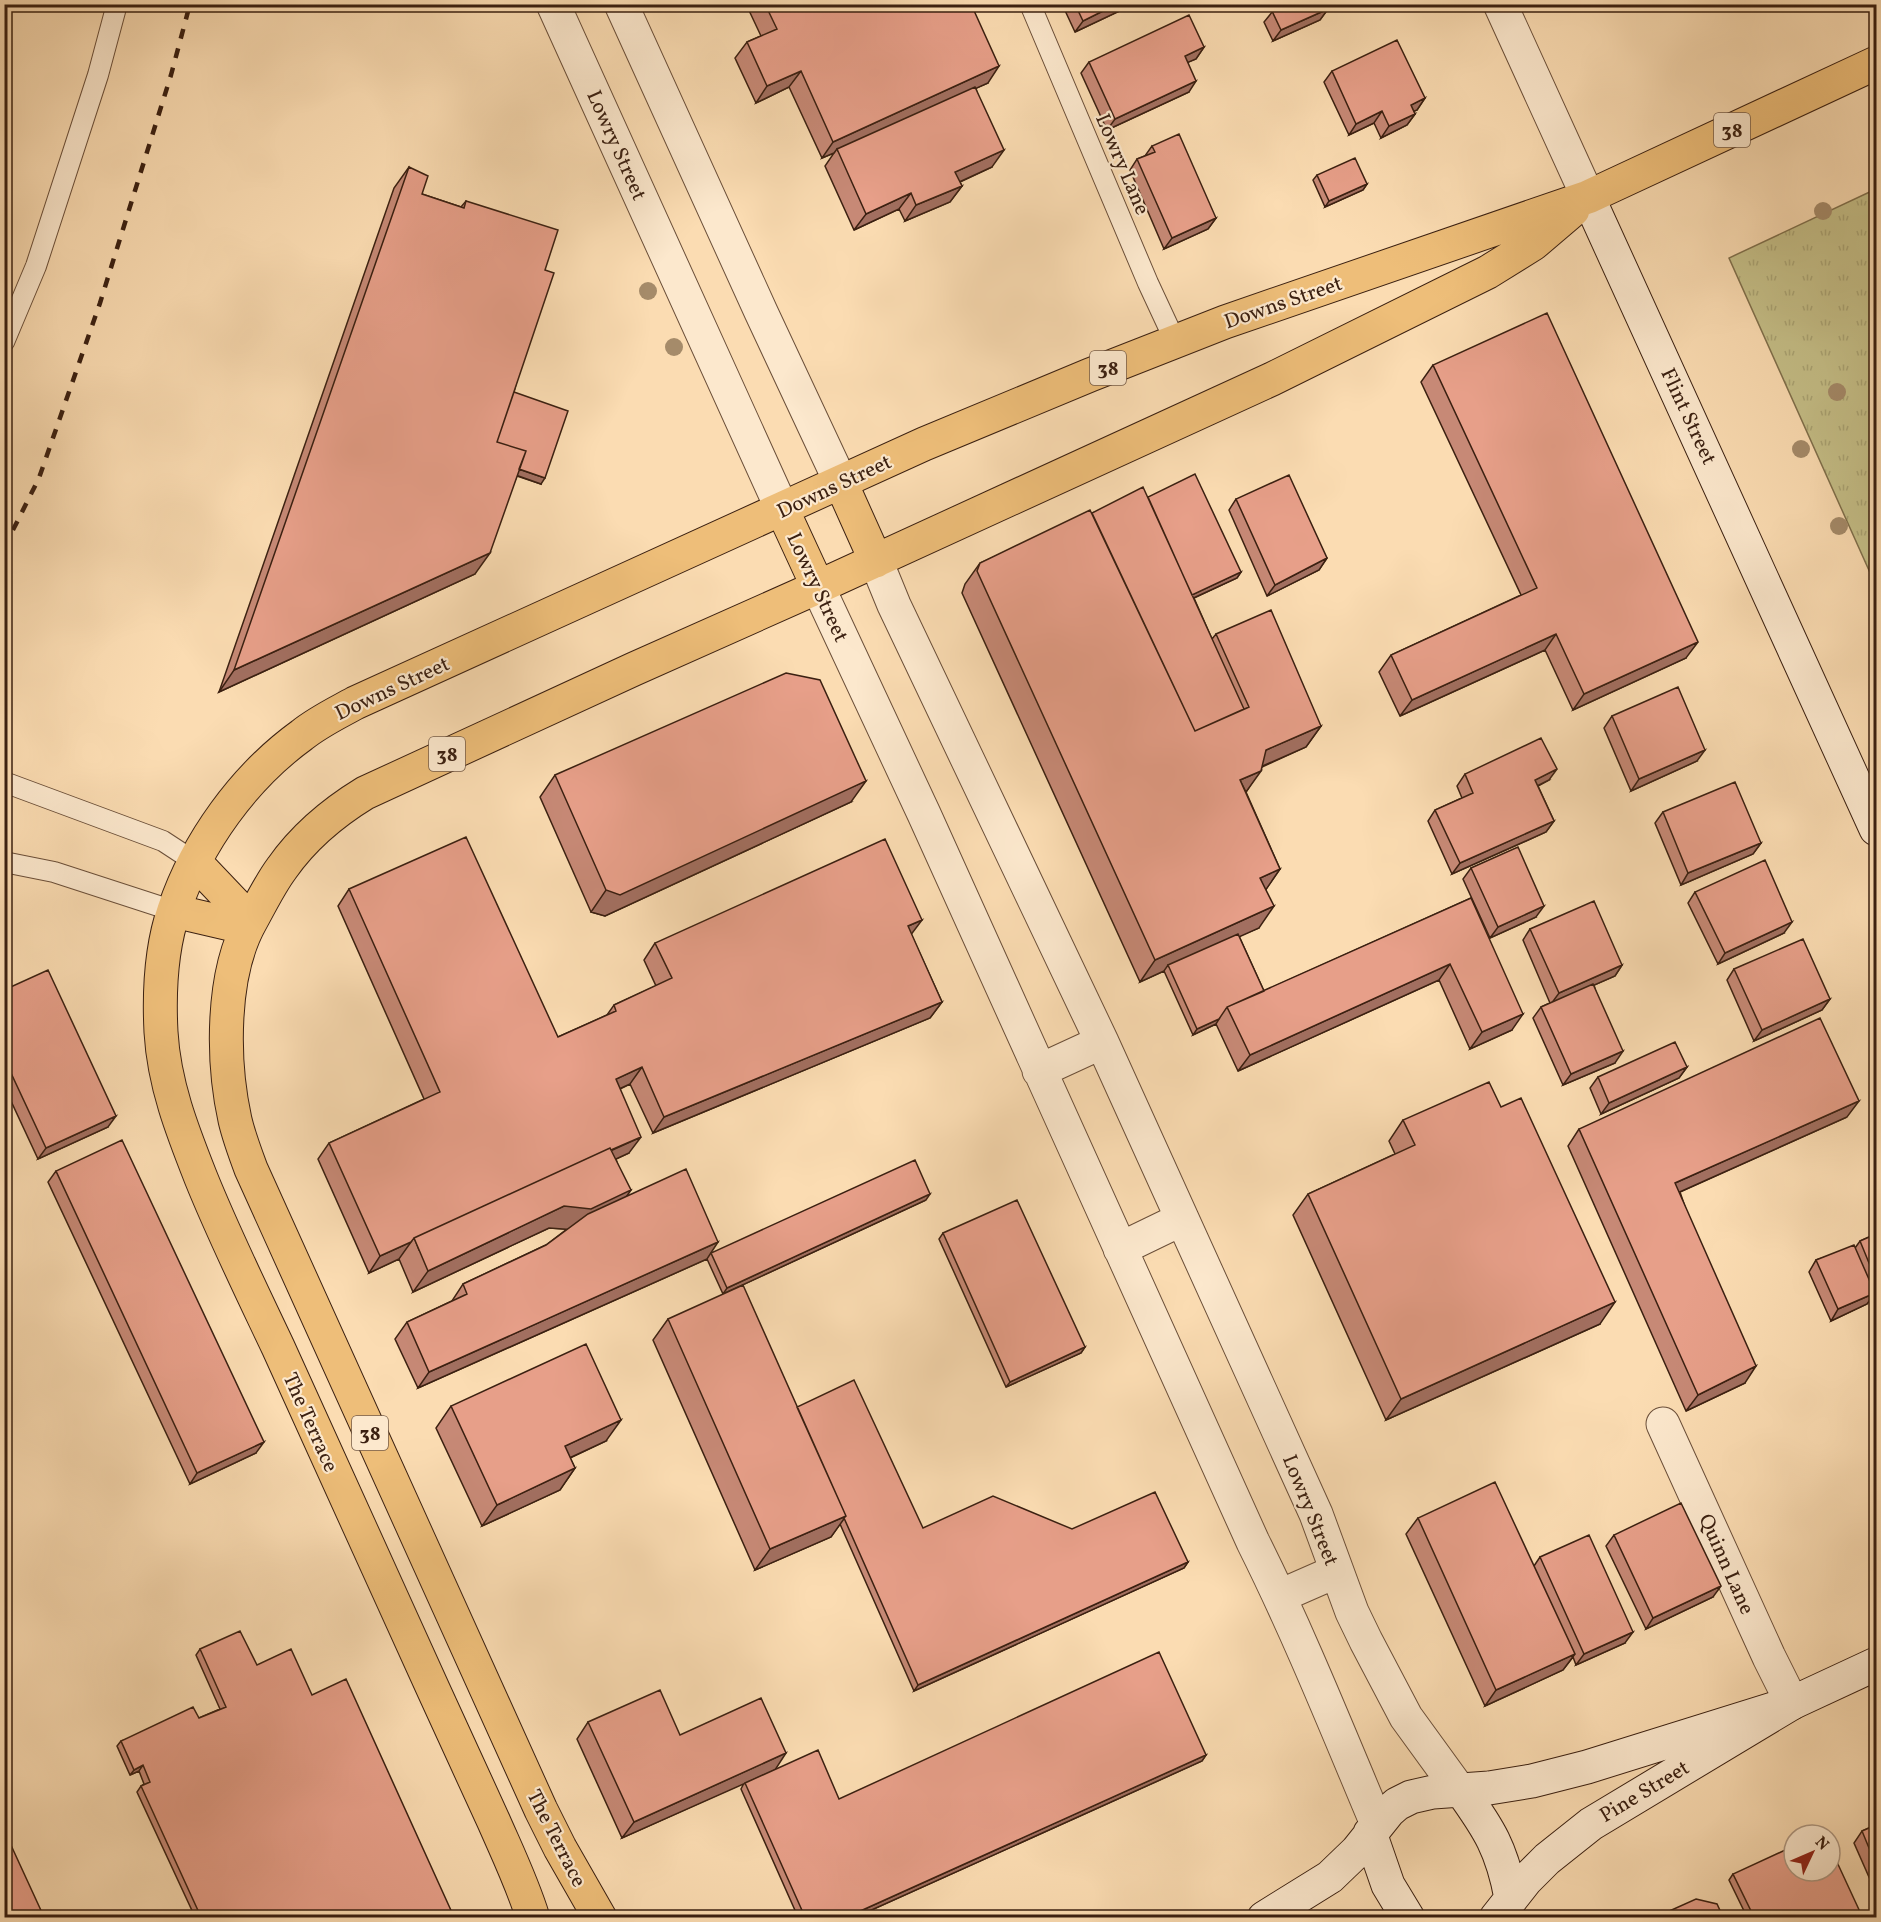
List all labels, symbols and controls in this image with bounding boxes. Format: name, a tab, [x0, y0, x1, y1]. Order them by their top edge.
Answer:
street label: Lowry Street	[578, 86, 653, 205]
street label: Lowry Lane	[1087, 109, 1156, 220]
road number: 38	[1714, 113, 1750, 147]
street label: Downs Street	[1220, 270, 1347, 337]
road number: 38	[1090, 351, 1126, 385]
street label: Flint Street	[1653, 364, 1723, 470]
street label: Downs Street	[773, 448, 897, 527]
street label: Lowry Street	[779, 528, 855, 647]
street label: Downs Street	[331, 650, 455, 729]
road number: 38	[429, 737, 465, 771]
street label: The Terrace	[275, 1368, 344, 1477]
road number: 38	[352, 1416, 388, 1450]
street label: Lowry Street	[1274, 1451, 1345, 1571]
street label: Quinn Lane	[1691, 1510, 1761, 1620]
street label: Pine Street	[1594, 1754, 1695, 1831]
street label: The Terrace	[519, 1785, 593, 1893]
north arrow	[1782, 1823, 1842, 1883]
text: N	[1809, 1832, 1834, 1856]

